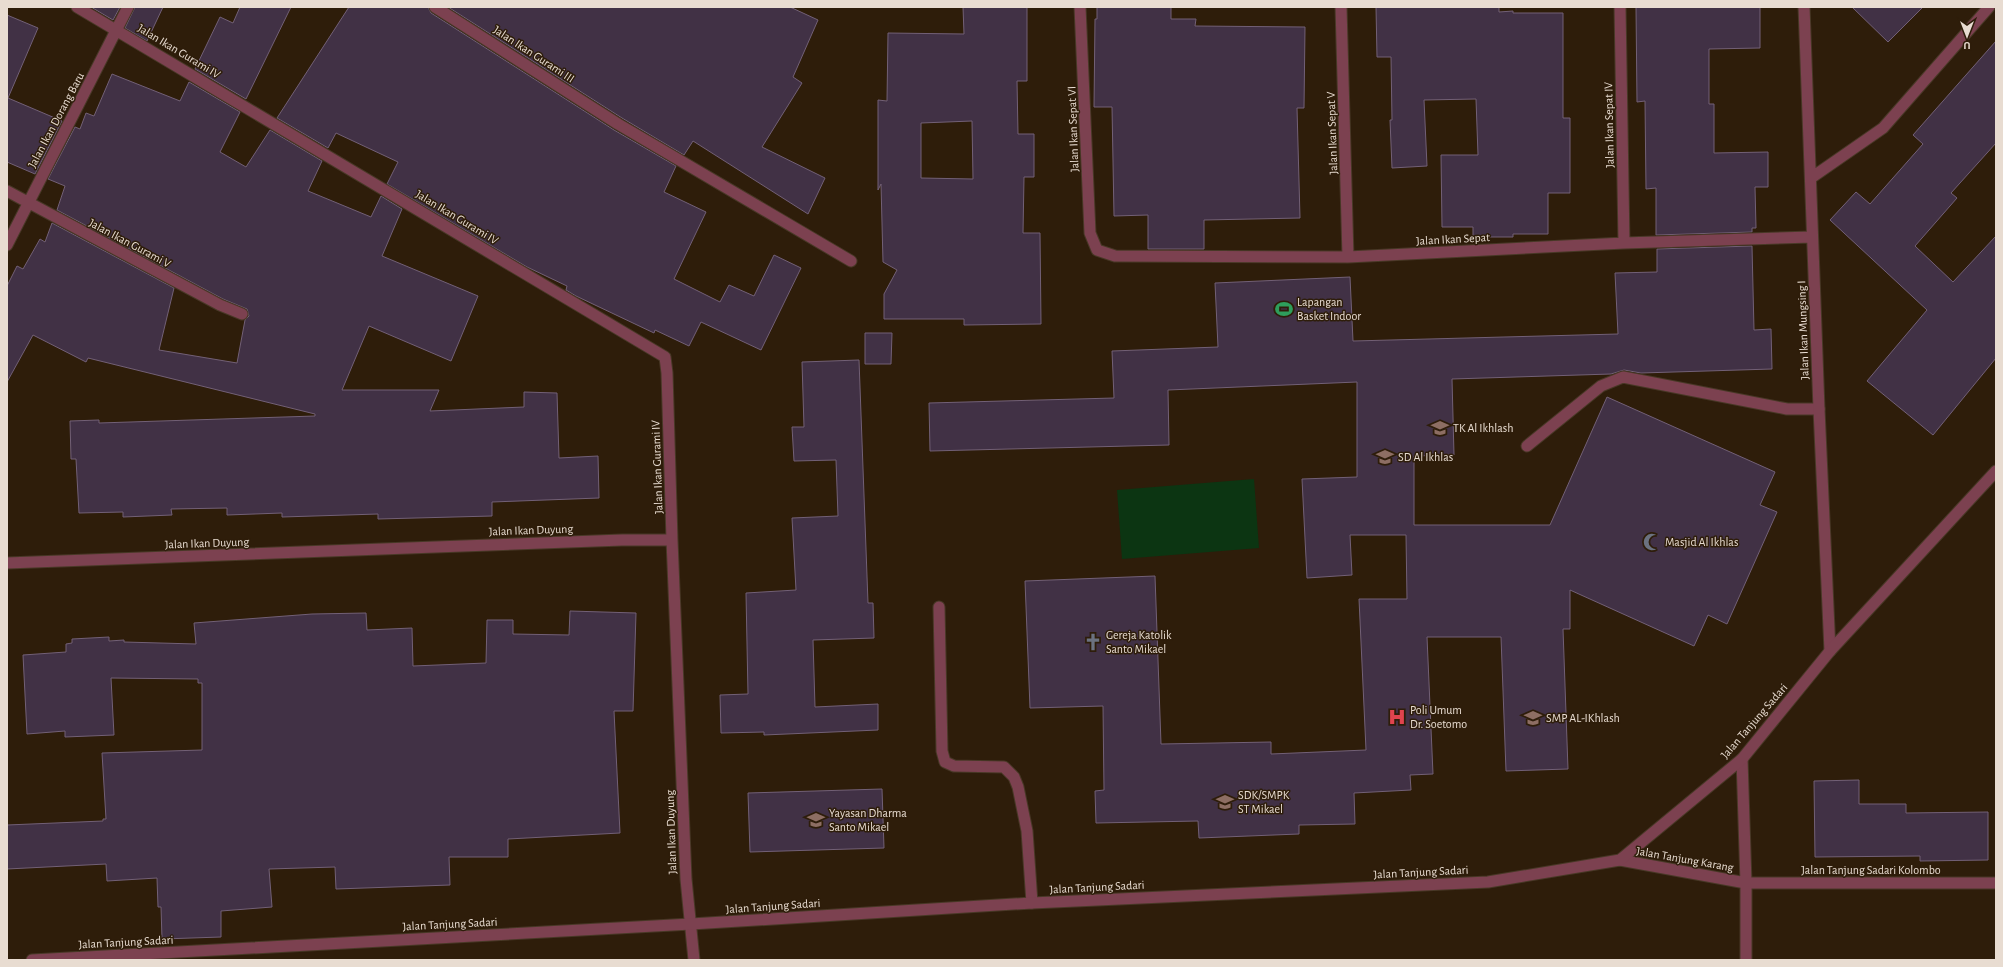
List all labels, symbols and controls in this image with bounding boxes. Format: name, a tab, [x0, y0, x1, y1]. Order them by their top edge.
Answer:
north arrow	[1947, 16, 1987, 56]
street label: Jalan Ikan Gurami IV	[136, 22, 223, 80]
street label: Jalan Ikan Gurami III	[491, 23, 577, 85]
text: U	[1963, 40, 1971, 51]
street label: Jalan Ikan Dorang Baru	[26, 70, 86, 170]
street label: Jalan Ikan Sepat IV	[1602, 82, 1616, 168]
street label: Jalan Ikan Sepat VI	[1066, 86, 1080, 172]
street label: Jalan Ikan Sepat V	[1325, 91, 1339, 175]
street label: Jalan Ikan Gurami IV	[414, 188, 501, 246]
street label: Jalan Ikan Gurami V	[87, 216, 173, 270]
street label: Jalan Ikan Sepat	[1416, 231, 1490, 247]
street label: Jalan Ikan Mungsing I	[1795, 280, 1811, 380]
place label: Lapangan Basket Indoor	[1297, 296, 1361, 322]
sports icon: Lapangan Basket Indoor	[1274, 299, 1294, 319]
school or university icon: TK Al Ikhlash	[1430, 418, 1450, 438]
street label: Jalan Ikan Gurami IV	[649, 420, 665, 514]
place label: TK Al Ikhlash	[1453, 422, 1513, 434]
school or university icon: SD Al Ikhlas	[1375, 447, 1395, 467]
place label: SD Al Ikhlas	[1398, 451, 1453, 463]
street label: Jalan Ikan Duyung	[489, 523, 574, 538]
mosque icon: Masjid Al Ikhlas	[1642, 532, 1662, 552]
street label: Jalan Ikan Duyung	[165, 536, 250, 551]
place label: Masjid Al Ikhlas	[1665, 536, 1738, 549]
place label: Gereja Katolik Santo Mikael	[1106, 629, 1172, 655]
church icon: Gereja Katolik Santo Mikael	[1083, 632, 1103, 652]
street label: Jalan Tanjung Sadari	[1718, 681, 1790, 761]
place label: Poli Umum Dr. Soetomo	[1410, 704, 1467, 730]
hospital icon: Poli Umum Dr. Soetomo	[1387, 707, 1407, 727]
school or university icon: SMP AL-IKhlash	[1523, 708, 1543, 728]
place label: SMP AL-IKhlash	[1546, 712, 1620, 724]
street label: Jalan Ikan Duyung	[664, 789, 679, 874]
place label: SDK/SMPK ST Mikael	[1238, 789, 1290, 815]
school or university icon: SDK/SMPK ST Mikael	[1215, 792, 1235, 812]
place label: Yayasan Dharma Santo Mikael	[829, 807, 907, 833]
school or university icon: Yayasan Dharma Santo Mikael	[806, 810, 826, 830]
street label: Jalan Tanjung Karang	[1635, 845, 1735, 874]
street label: Jalan Tanjung Sadari	[1373, 864, 1469, 881]
street label: Jalan Tanjung Sadari Kolombo	[1801, 864, 1941, 877]
street label: Jalan Tanjung Sadari	[1049, 879, 1145, 896]
street label: Jalan Tanjung Sadari	[725, 897, 821, 916]
street label: Jalan Tanjung Sadari	[402, 916, 498, 933]
street label: Jalan Tanjung Sadari	[78, 934, 174, 951]

